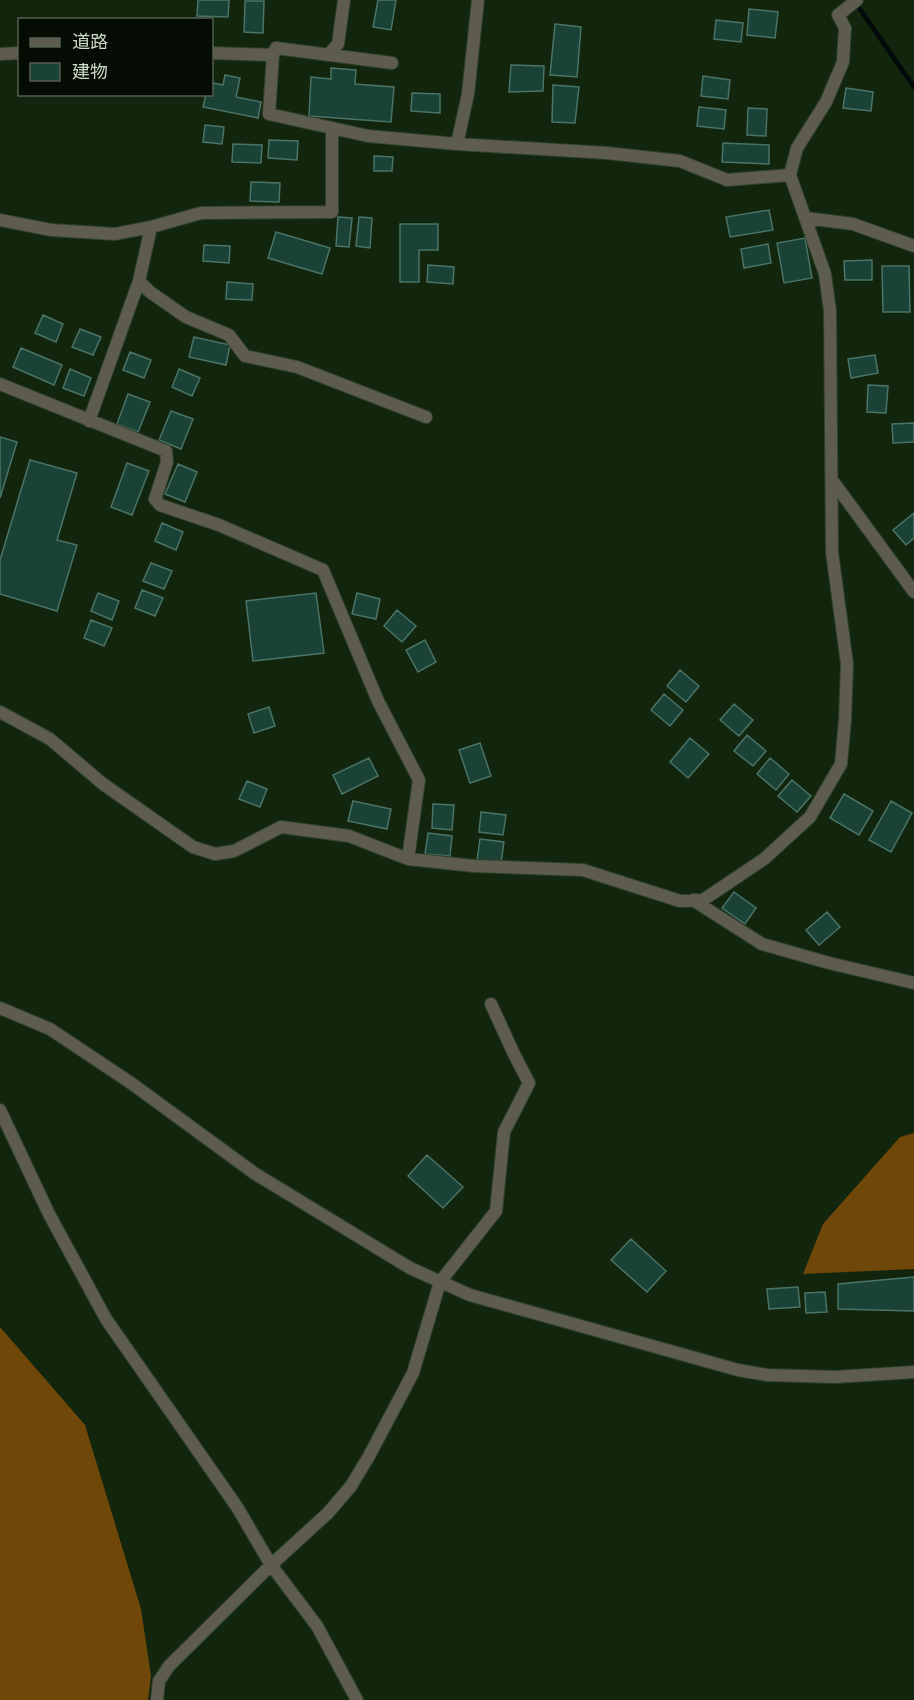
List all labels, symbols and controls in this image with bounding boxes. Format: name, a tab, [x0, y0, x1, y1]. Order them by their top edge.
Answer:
legend	[18, 18, 213, 96]
text: 道路	[72, 31, 108, 53]
text: 建物	[72, 61, 108, 83]

